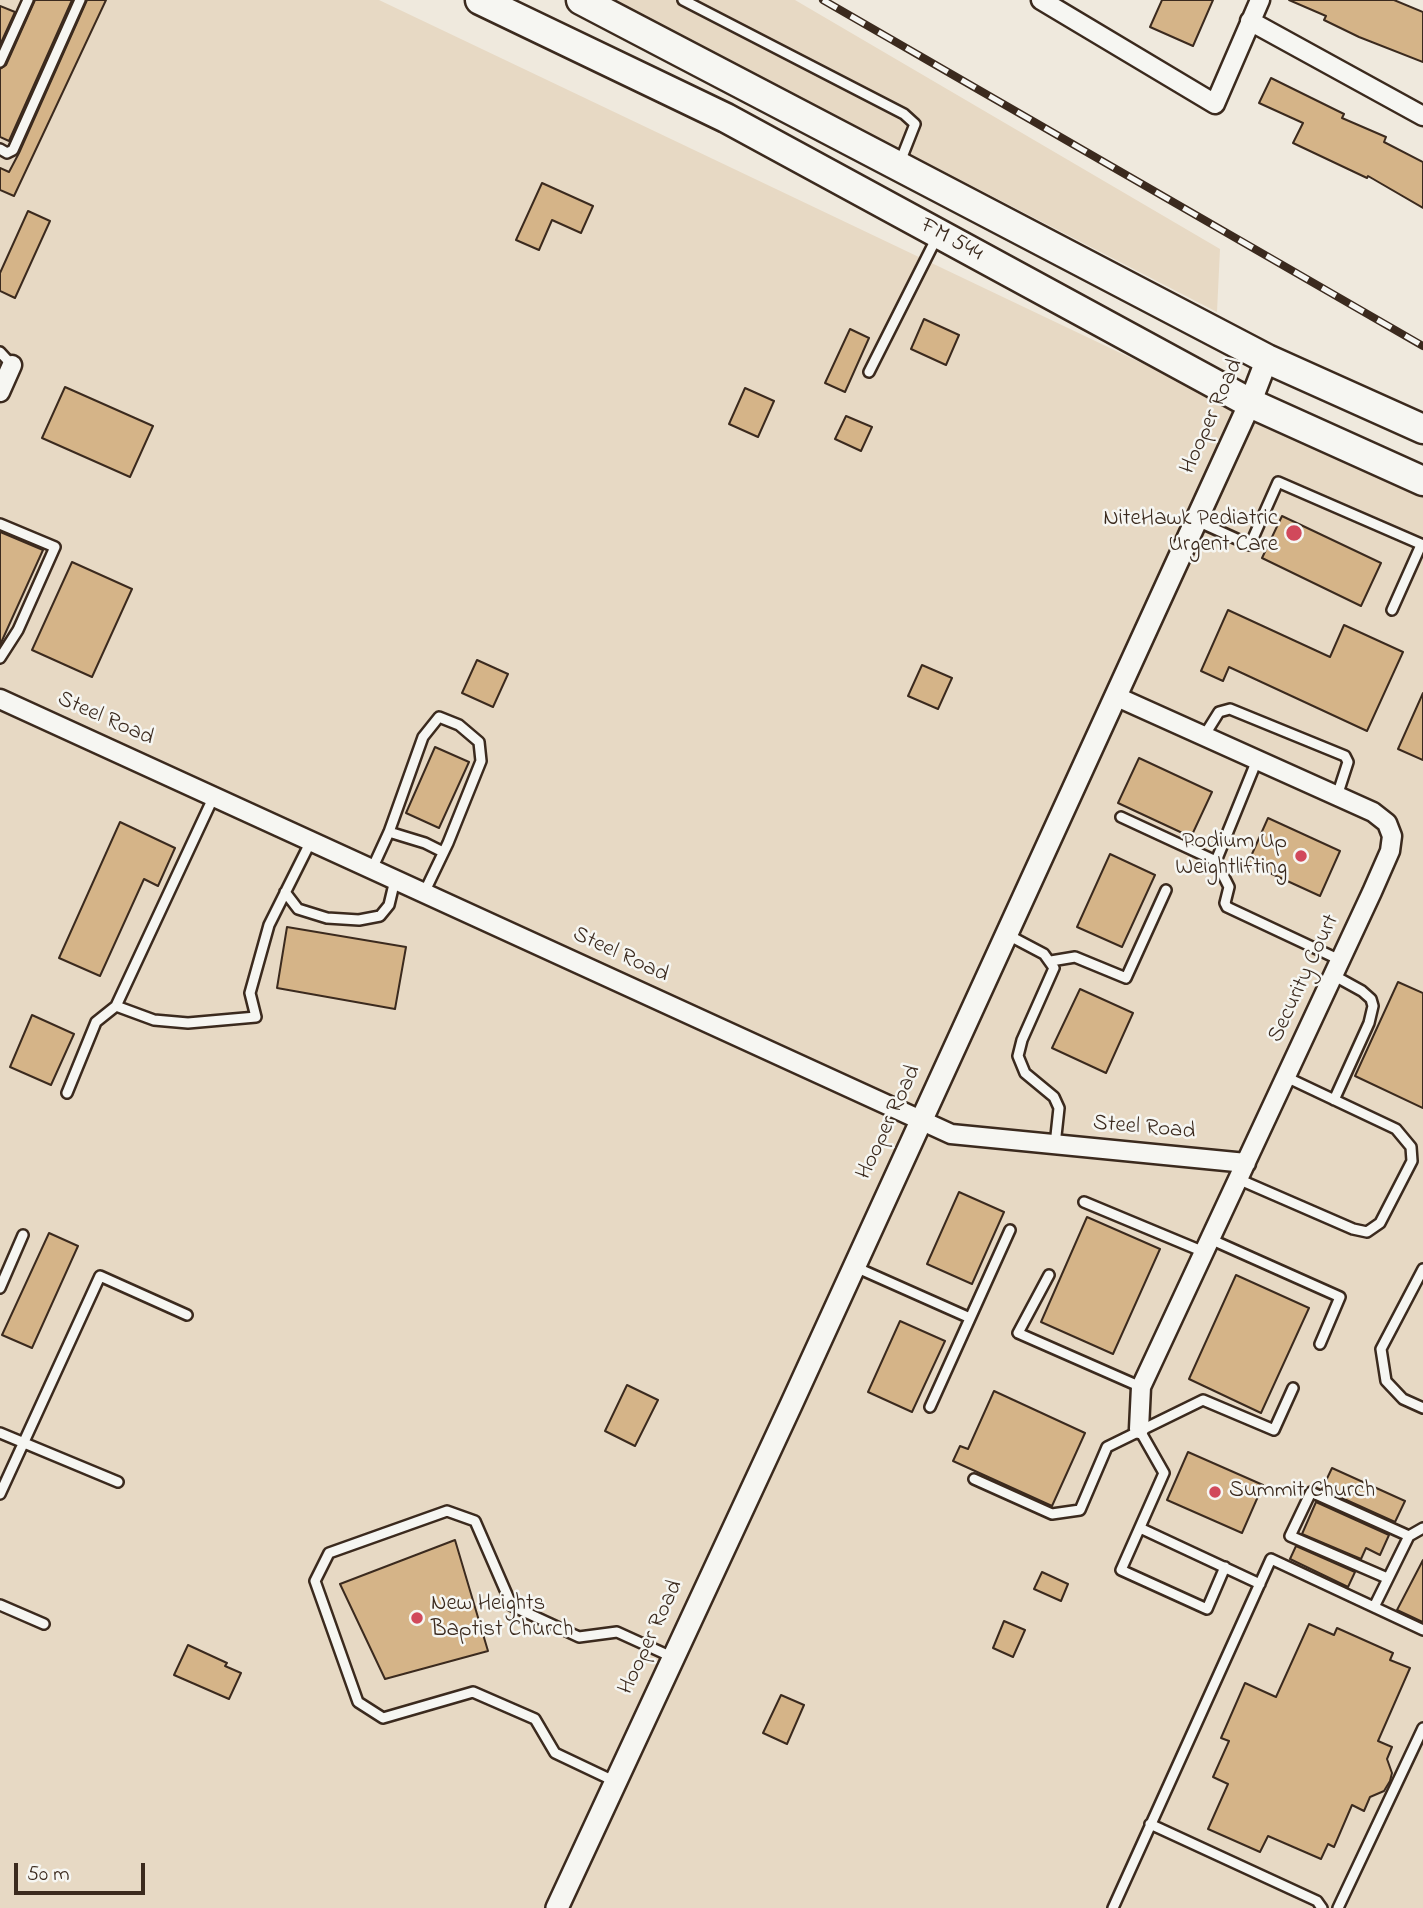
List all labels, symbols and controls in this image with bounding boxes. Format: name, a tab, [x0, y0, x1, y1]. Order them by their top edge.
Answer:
street label: FM 544	[915, 213, 987, 269]
street label: Hooper Road	[1175, 355, 1251, 479]
place label: NiteHawk Pediatric Urgent Care	[1103, 506, 1278, 560]
marker: NiteHawk Pediatric Urgent Care	[1284, 523, 1304, 543]
street label: Steel Road	[52, 686, 158, 754]
place label: Podium Up Weightlifting	[1175, 829, 1287, 883]
marker: Podium Up Weightlifting	[1293, 848, 1309, 864]
street label: Security Court	[1263, 910, 1347, 1048]
street label: Steel Road	[568, 922, 672, 990]
street label: Hooper Road	[852, 1061, 928, 1185]
street label: Steel Road	[1092, 1111, 1196, 1147]
place label: Summit Church	[1229, 1478, 1375, 1506]
marker: Summit Church	[1207, 1484, 1223, 1500]
street label: Hooper Road	[614, 1576, 690, 1700]
place label: New Heights Baptist Church	[431, 1591, 573, 1645]
marker: New Heights Baptist Church	[409, 1610, 425, 1626]
scale bar	[18, 1848, 149, 1892]
text: 50 m	[27, 1860, 70, 1890]

